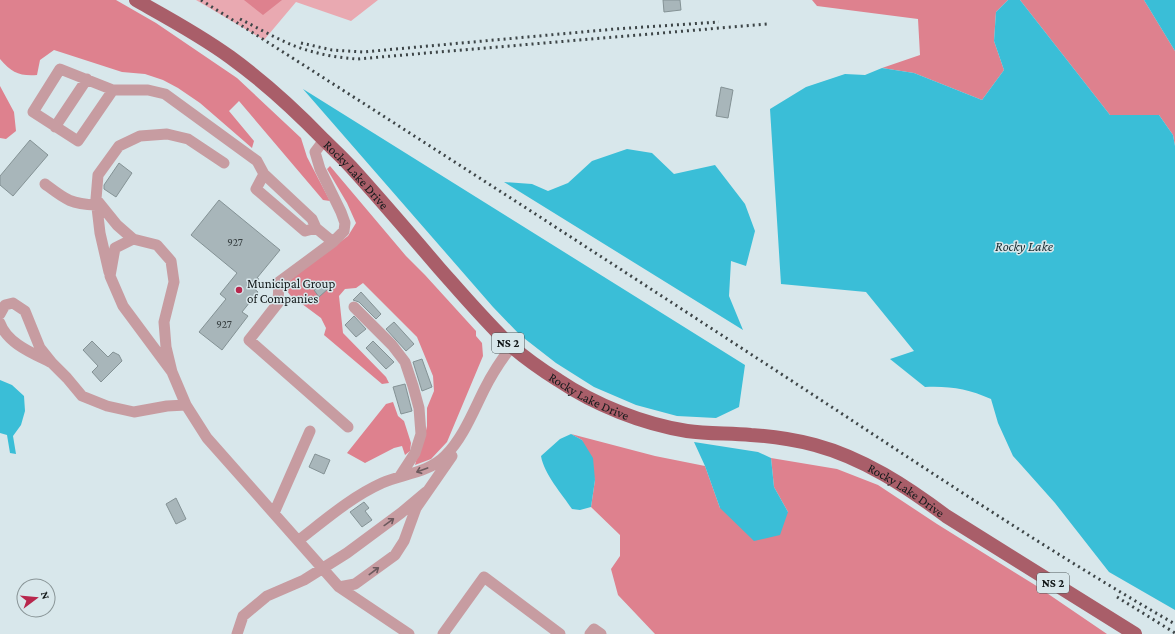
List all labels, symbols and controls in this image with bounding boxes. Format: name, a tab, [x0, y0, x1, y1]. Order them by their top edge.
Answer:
street label: Rocky Lake Drive	[321, 137, 392, 212]
house number: 927	[227, 236, 243, 248]
water label: Rocky Lake	[995, 238, 1054, 254]
place label: Municipal Group of Companies	[247, 276, 335, 306]
marker: Municipal Group of Companies	[234, 285, 244, 295]
house number: 927	[216, 318, 232, 330]
road number: NS 2	[492, 333, 524, 353]
street label: Rocky Lake Drive	[546, 369, 632, 423]
street label: Rocky Lake Drive	[866, 460, 948, 520]
one-way arrow	[417, 466, 429, 474]
one-way arrow	[384, 517, 395, 526]
one-way arrow	[368, 566, 379, 575]
road number: NS 2	[1037, 573, 1069, 593]
north arrow	[16, 578, 56, 618]
text: N	[39, 590, 53, 601]

